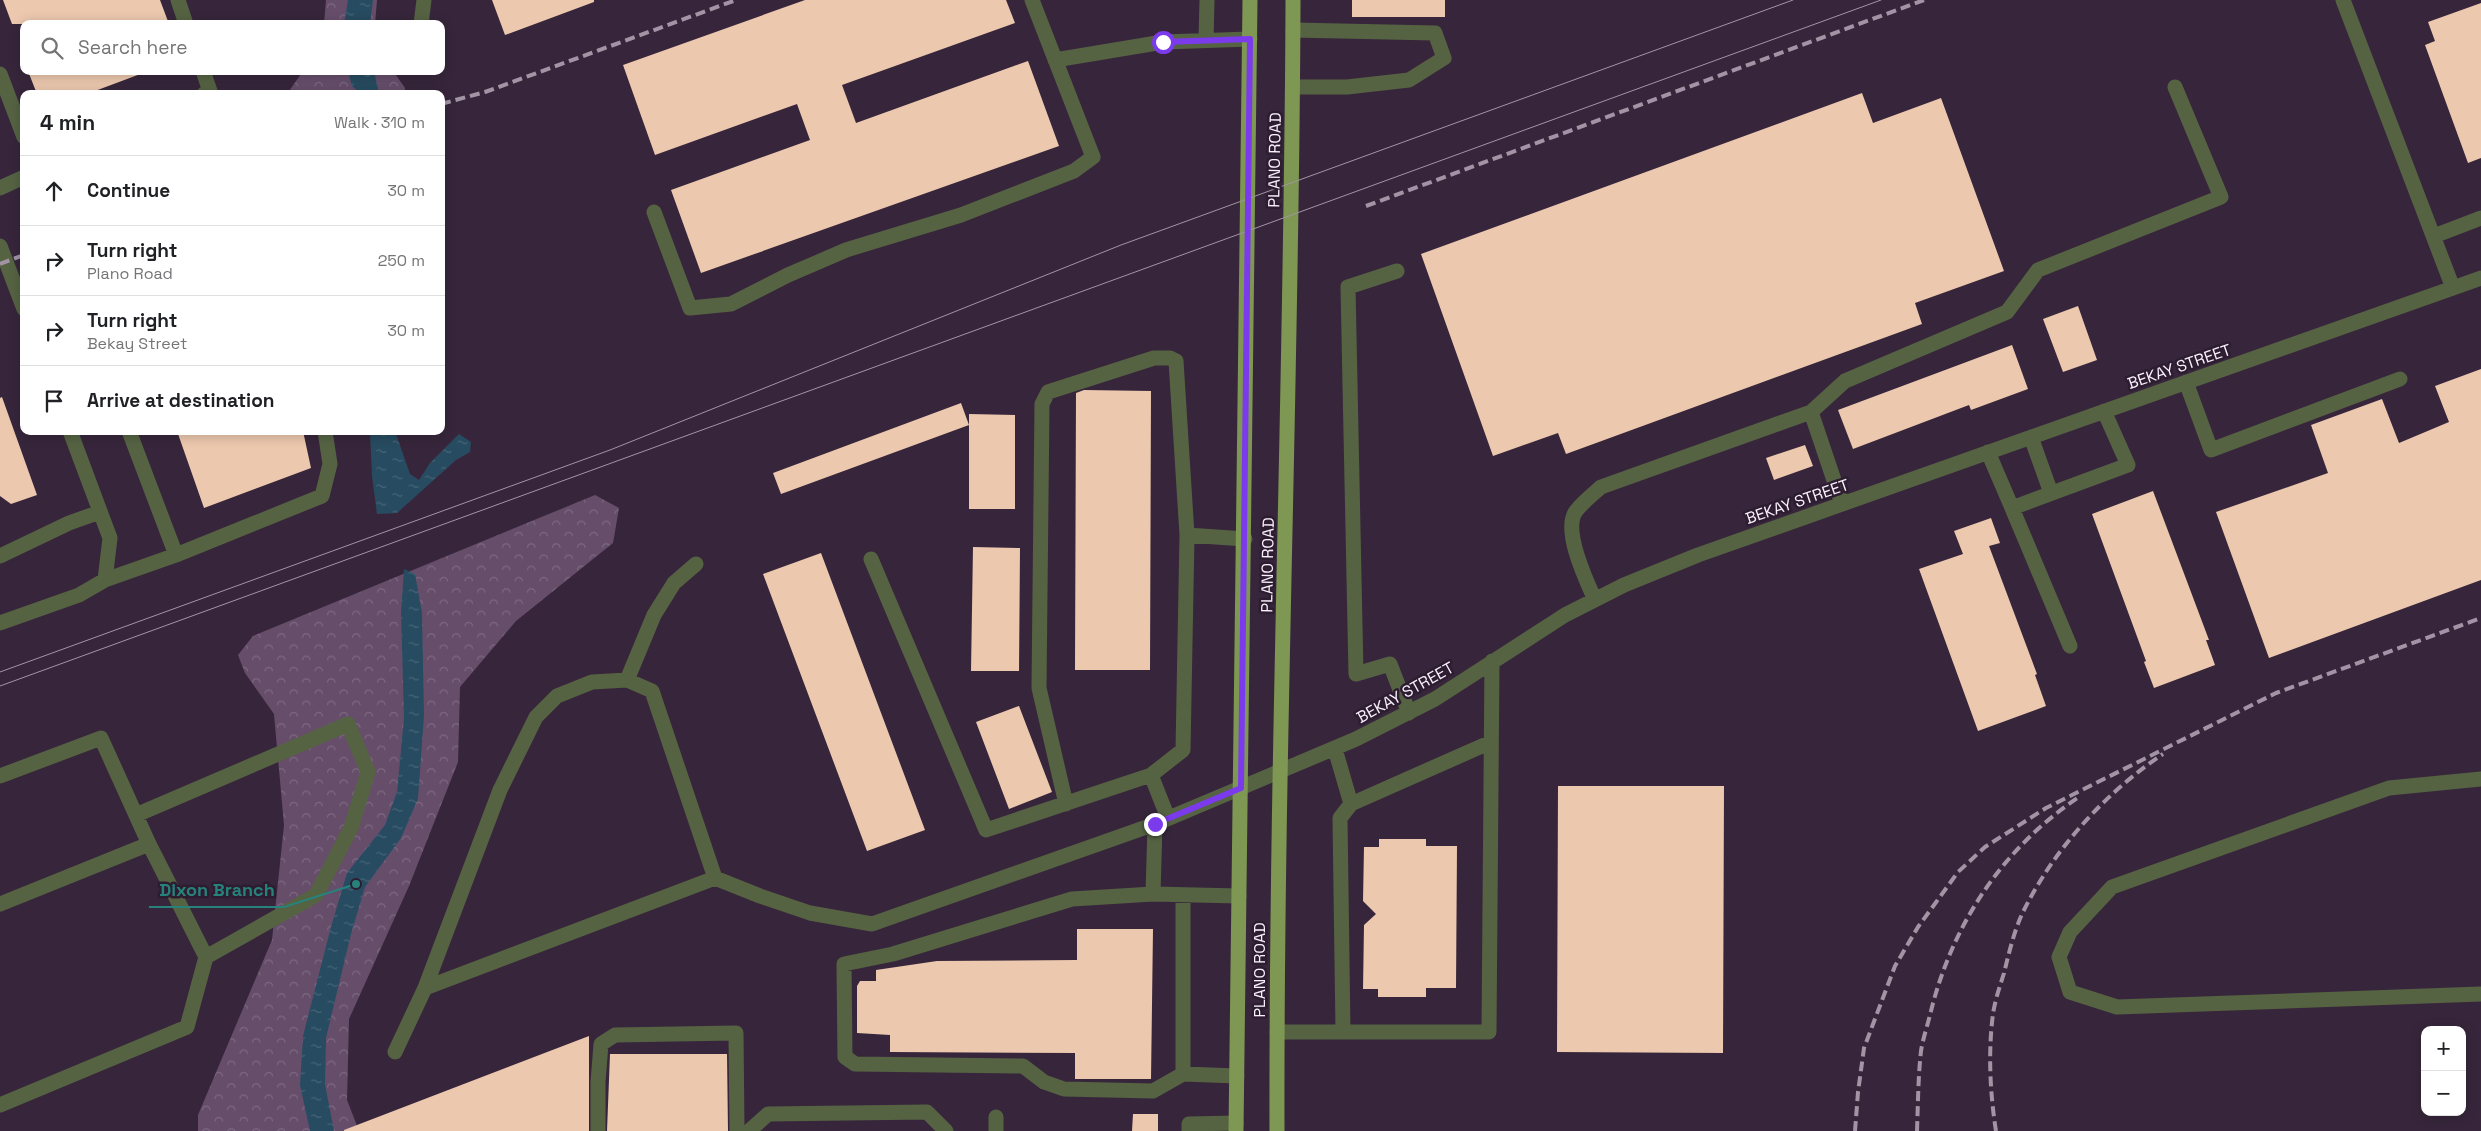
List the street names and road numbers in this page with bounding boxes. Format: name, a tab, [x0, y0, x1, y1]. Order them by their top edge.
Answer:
street label: PLANO ROAD	[1263, 112, 1286, 208]
street label: BEKAY STREET	[2125, 339, 2234, 394]
street label: BEKAY STREET	[1743, 474, 1852, 529]
street label: PLANO ROAD	[1256, 517, 1279, 613]
street label: BEKAY STREET	[1353, 657, 1458, 728]
street label: PLANO ROAD	[1249, 922, 1270, 1018]

